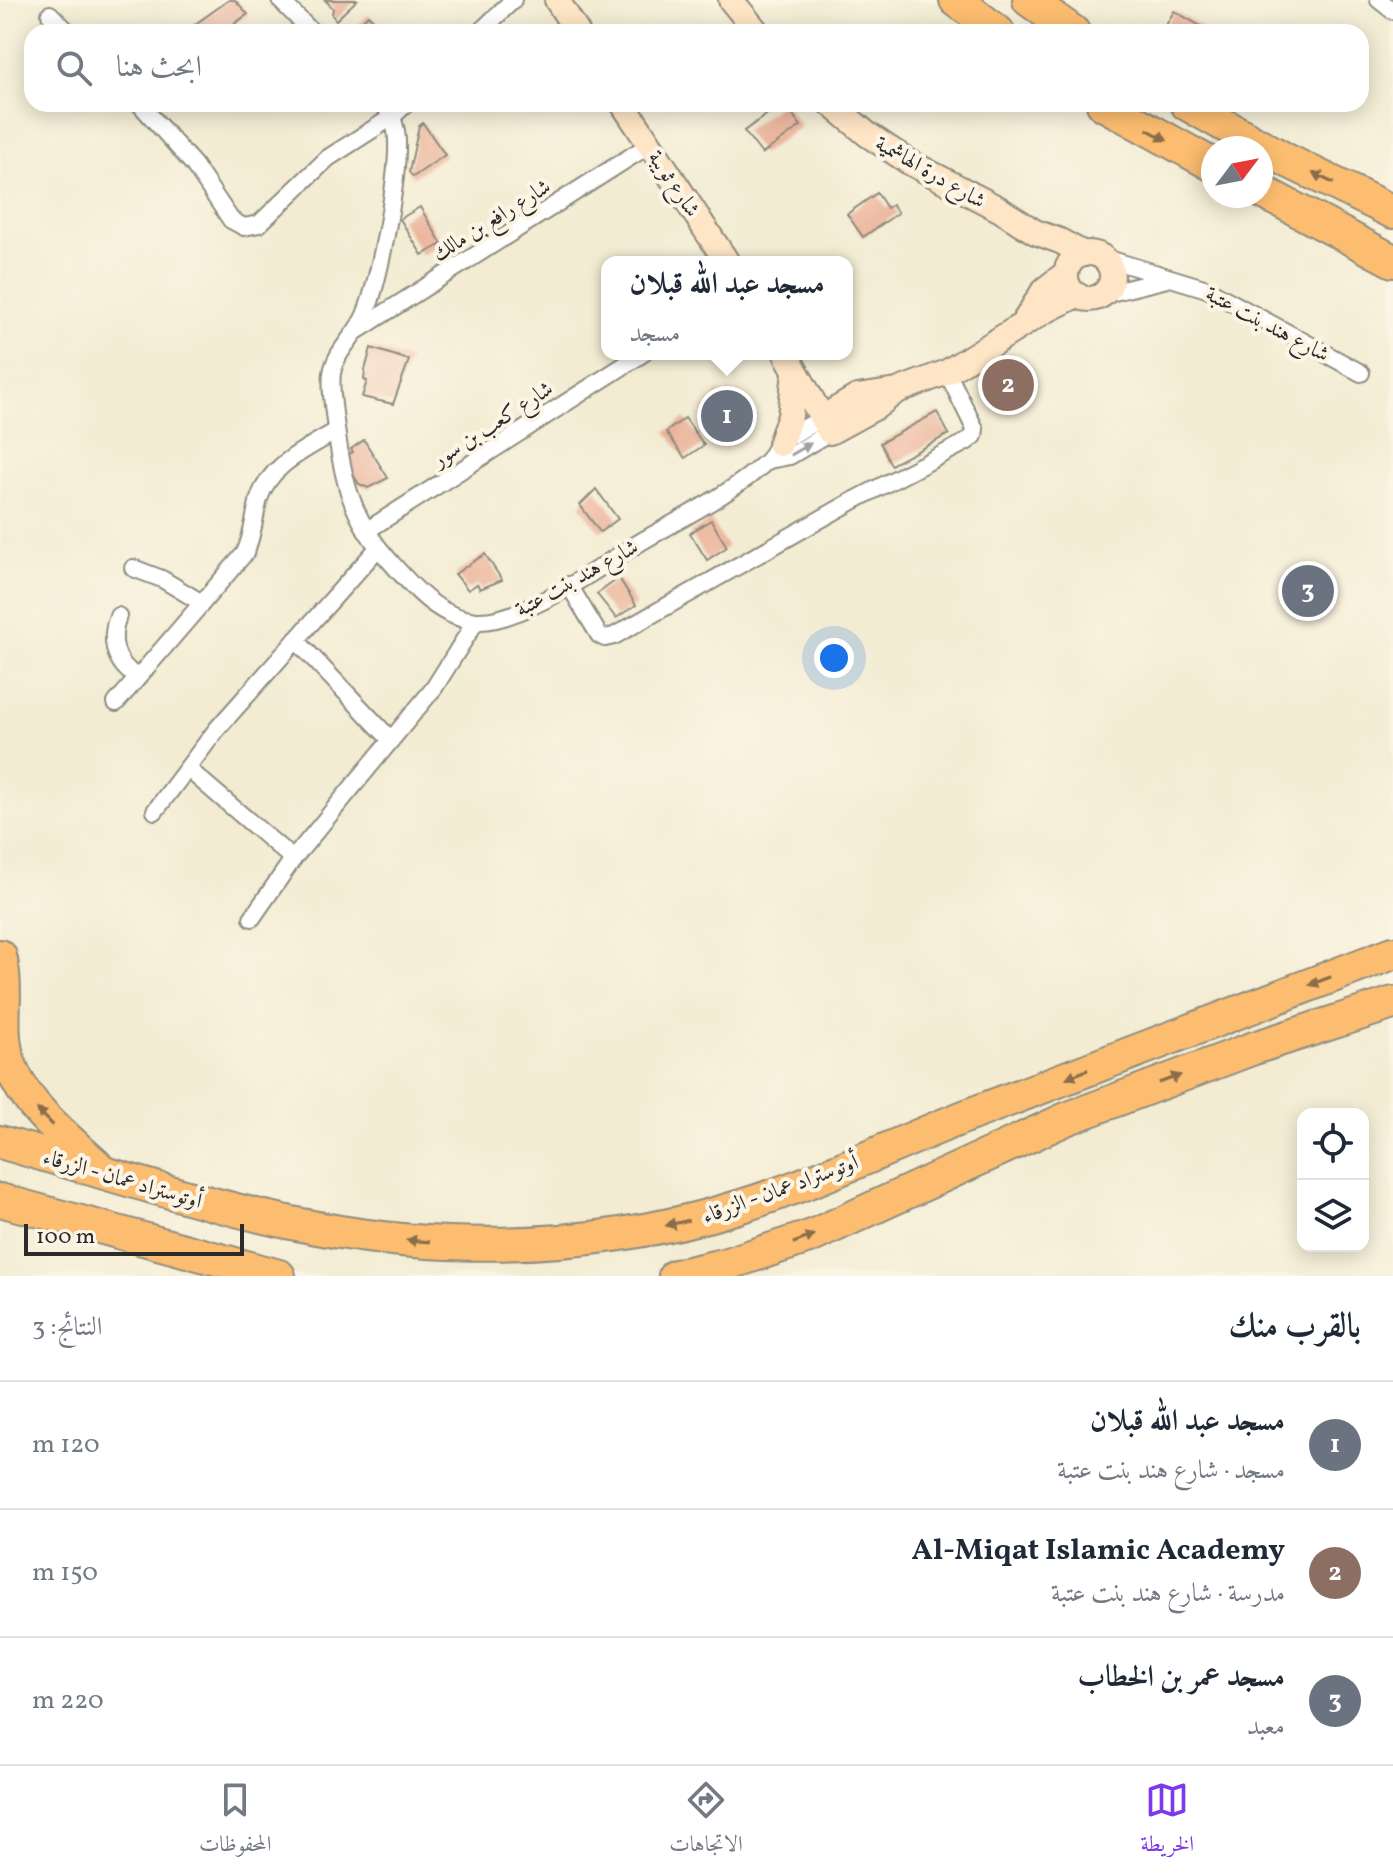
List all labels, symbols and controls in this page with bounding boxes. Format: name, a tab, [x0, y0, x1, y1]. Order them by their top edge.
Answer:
search box	[24, 24, 1369, 112]
icon: search	[52, 46, 96, 90]
text: ابحث هنا	[116, 47, 202, 89]
street label: شارع درة الهاشمية	[868, 129, 991, 218]
one-way arrow	[1146, 129, 1169, 142]
north arrow	[1201, 136, 1273, 208]
street label: شارع ثويبة	[638, 145, 707, 225]
one-way arrow	[1311, 171, 1334, 185]
street label: شارع رافع بن مالك	[427, 172, 559, 272]
popup	[601, 256, 853, 360]
text: مسجد عبد الله قبلان	[629, 264, 825, 306]
street label: شارع هند بنت عتبة	[1199, 279, 1334, 372]
text: مسجد	[629, 316, 680, 352]
pin: 2	[982, 355, 1034, 415]
street label: شارع كعب بن سور	[425, 374, 560, 478]
pin: 1	[701, 386, 753, 446]
one-way arrow	[790, 442, 812, 456]
street label: شارع هند بنت عتبة	[510, 533, 645, 627]
pin: 3	[1282, 561, 1334, 621]
your location	[814, 638, 854, 678]
one-way arrow	[1308, 975, 1332, 988]
one-way arrow	[1065, 1068, 1089, 1081]
one-way arrow	[1159, 1072, 1183, 1085]
one-way arrow	[36, 1107, 54, 1126]
map controls	[1297, 1108, 1369, 1252]
button: locate	[1297, 1108, 1369, 1180]
street label: أوتوستراد عمان - الزرقاء	[39, 1141, 207, 1218]
street label: أوتوستراد عمان - الزرقاء	[698, 1146, 864, 1233]
button: layers	[1297, 1180, 1369, 1252]
one-way arrow	[664, 1217, 689, 1230]
scale bar	[24, 1220, 244, 1256]
text: 100 m	[36, 1222, 95, 1253]
one-way arrow	[792, 1232, 816, 1245]
one-way arrow	[405, 1234, 430, 1247]
text: بالقرب منك	[1229, 1304, 1361, 1351]
text: النتائج: 3	[32, 1310, 102, 1346]
text: مسجد عبد الله قبلان	[1090, 1401, 1285, 1443]
text: 120 m	[32, 1427, 100, 1463]
text: 1	[1330, 1427, 1340, 1463]
text: مسجد · شارع هند بنت عتبة	[1057, 1453, 1285, 1489]
text: Al-Miqat Islamic Academy	[912, 1530, 1285, 1572]
text: 150 m	[32, 1555, 98, 1591]
text: 2	[1328, 1555, 1342, 1591]
text: مدرسة · شارع هند بنت عتبة	[1051, 1576, 1285, 1612]
text: مسجد عمر بن الخطاب	[1077, 1657, 1285, 1699]
text: 220 m	[32, 1683, 104, 1719]
text: 3	[1328, 1683, 1342, 1719]
text: معبد	[1247, 1709, 1285, 1745]
tab: المحفوظات	[199, 1778, 271, 1865]
tab: الاتجاهات	[669, 1778, 743, 1865]
tab: الخريطة	[1141, 1778, 1194, 1865]

